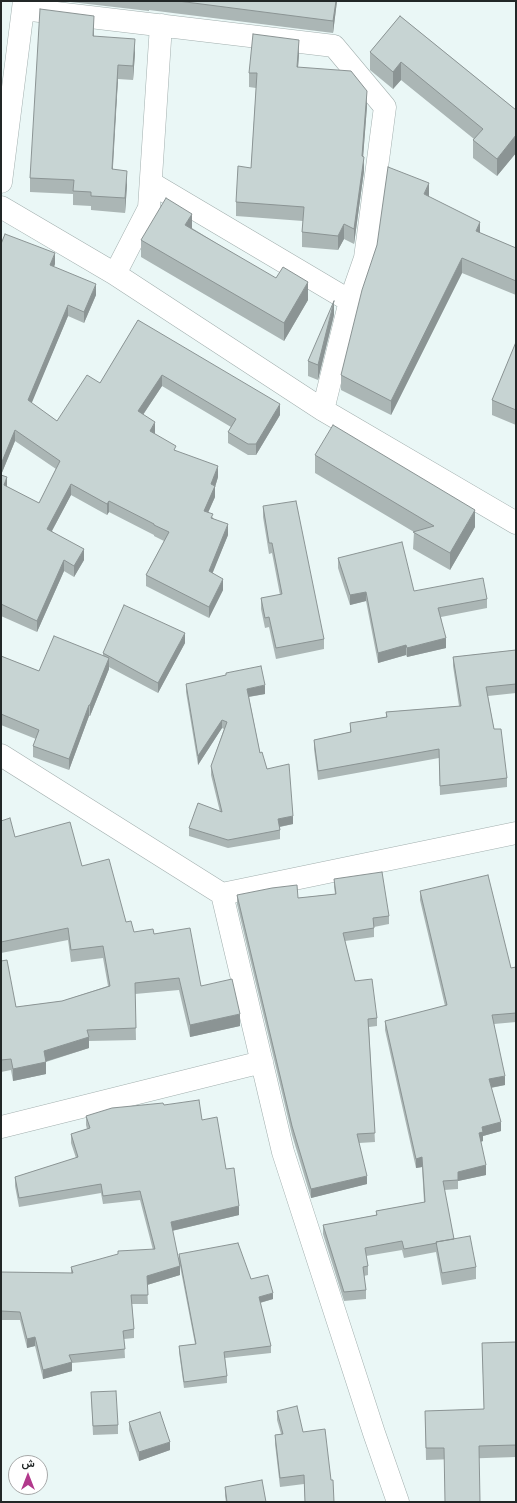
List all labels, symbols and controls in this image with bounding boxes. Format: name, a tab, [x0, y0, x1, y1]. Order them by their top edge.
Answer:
north arrow	[8, 1455, 48, 1495]
text: ش	[21, 1457, 35, 1470]

